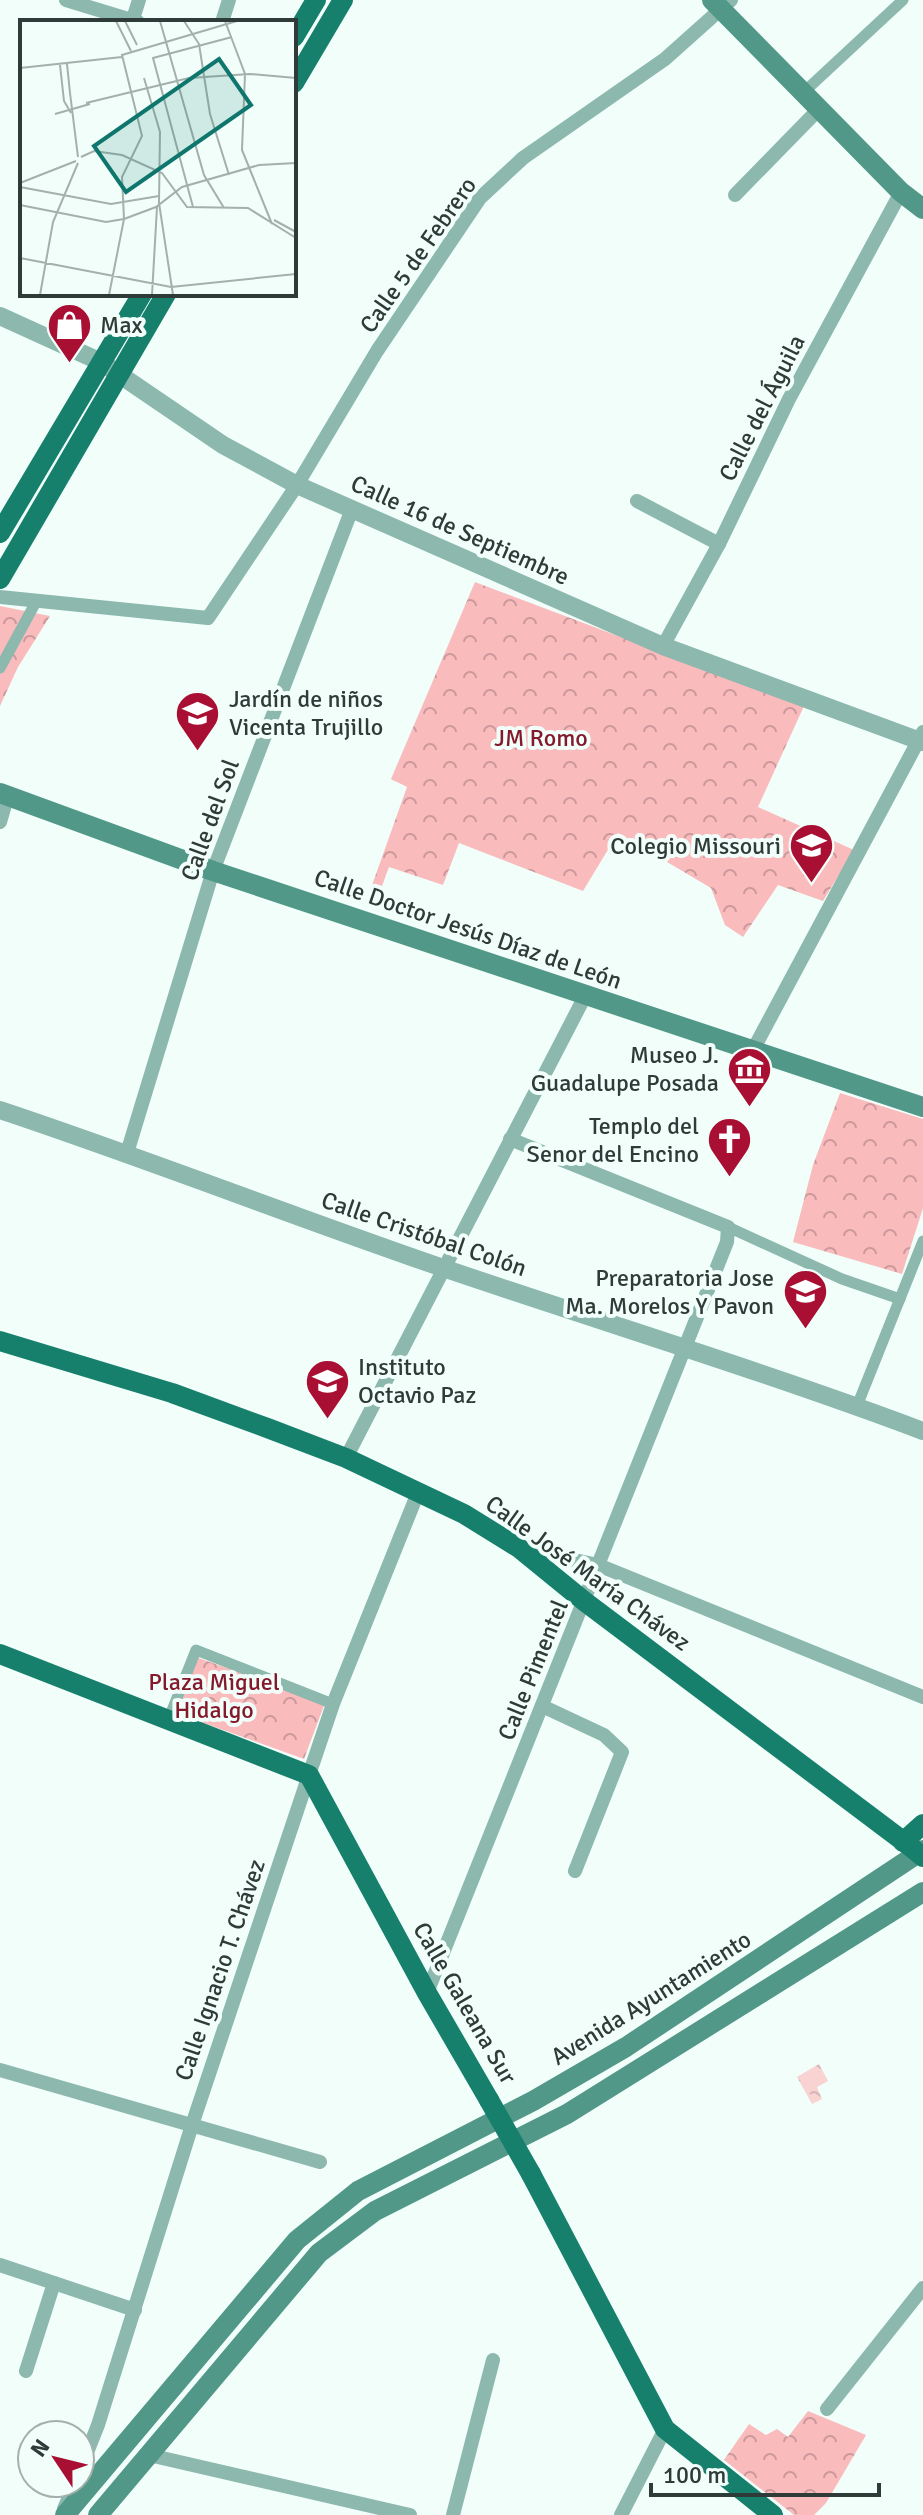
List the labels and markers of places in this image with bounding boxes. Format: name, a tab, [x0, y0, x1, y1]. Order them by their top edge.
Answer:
shop icon: Max	[45, 301, 93, 364]
place label: Max	[100, 310, 143, 340]
place label: Jardín de niños Vicenta Trujillo	[229, 684, 383, 742]
school or university icon: Jardín de niños Vicenta Trujillo	[174, 689, 222, 752]
school or university icon: Colegio Missouri	[788, 822, 836, 885]
place label: Colegio Missouri	[610, 831, 781, 861]
place label: Museo J. Guadalupe Posada	[531, 1040, 719, 1098]
museum icon: Museo J. Guadalupe Posada	[726, 1045, 774, 1108]
place label: Templo del Senor del Encino	[527, 1111, 699, 1169]
church icon: Templo del Senor del Encino	[706, 1116, 754, 1179]
place label: Preparatoria Jose Ma. Morelos Y Pavon	[565, 1263, 774, 1321]
school or university icon: Preparatoria Jose Ma. Morelos Y Pavon	[781, 1268, 829, 1331]
place label: Instituto Octavio Paz	[358, 1352, 476, 1410]
school or university icon: Instituto Octavio Paz	[303, 1357, 351, 1420]

